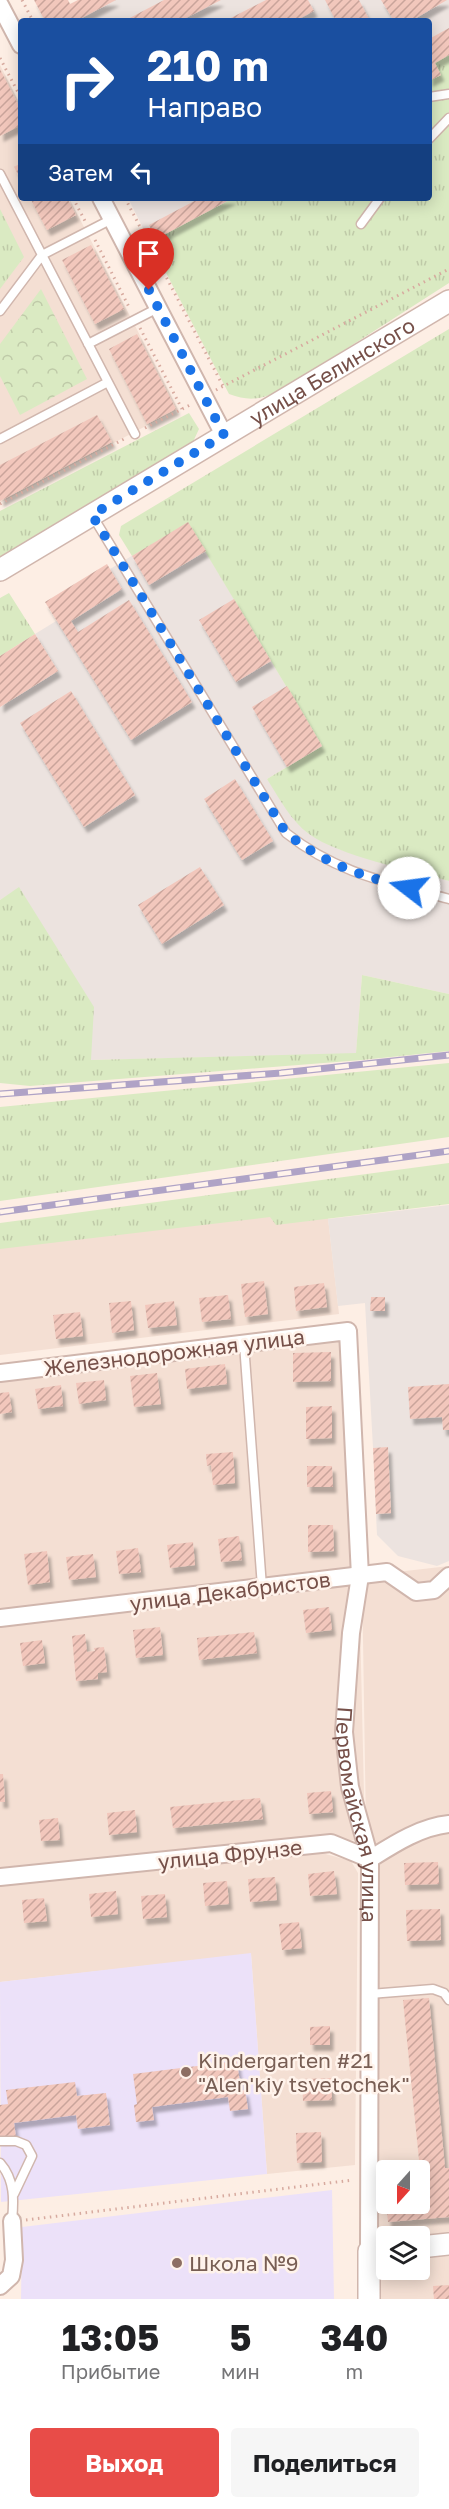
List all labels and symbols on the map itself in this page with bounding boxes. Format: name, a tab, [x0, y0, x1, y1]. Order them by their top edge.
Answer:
pin	[123, 228, 174, 290]
street label: улица Белинского	[244, 312, 419, 431]
position arrow	[377, 856, 441, 920]
street label: Железнодорожная улица	[42, 1323, 306, 1381]
street label: улица Декабристов	[128, 1566, 332, 1616]
street label: Первомайская улица	[331, 1706, 383, 1923]
street label: улица Фрунзе	[156, 1833, 304, 1875]
place label: Kindergarten #21 "Alen'kiy tsvetochek"	[198, 2047, 410, 2097]
marker: Kindergarten #21 "Alen'kiy tsvetochek"	[179, 2065, 193, 2079]
north arrow	[376, 2160, 430, 2214]
place label: Школа №9	[189, 2250, 299, 2276]
marker: Школа №9	[170, 2256, 184, 2270]

